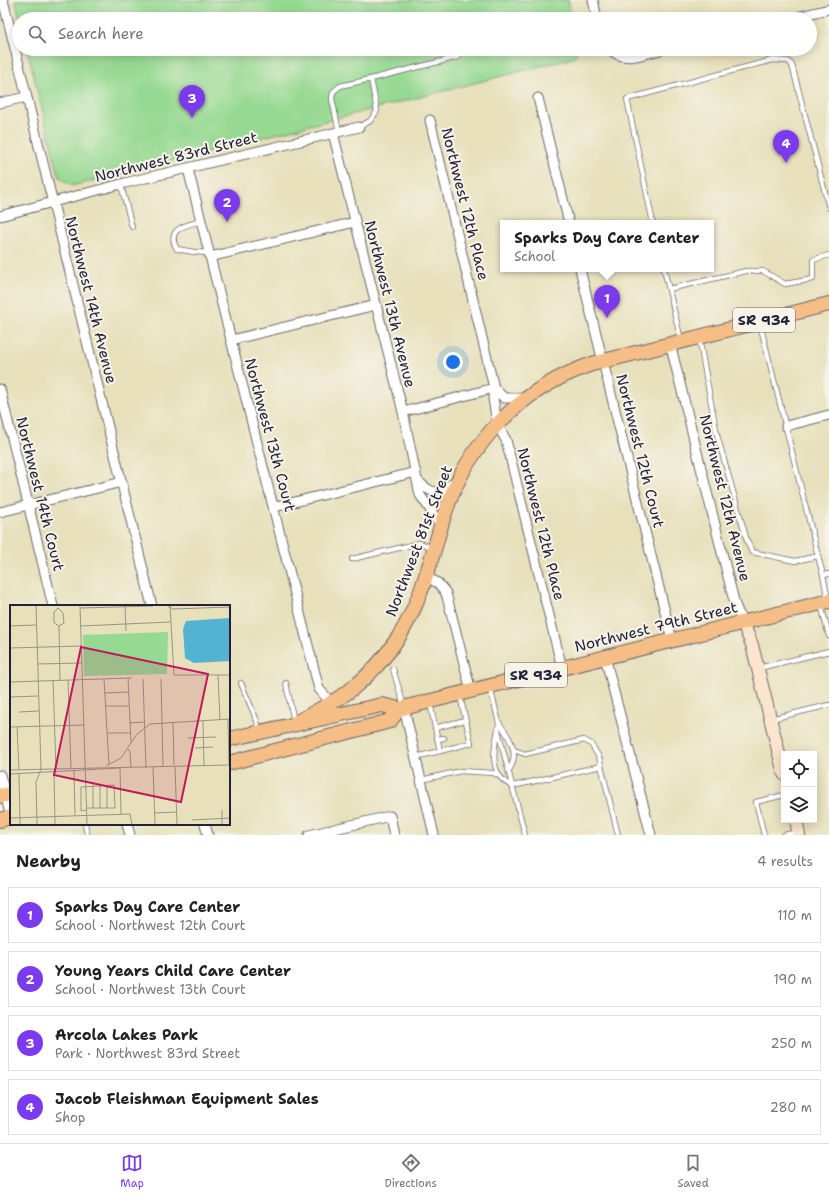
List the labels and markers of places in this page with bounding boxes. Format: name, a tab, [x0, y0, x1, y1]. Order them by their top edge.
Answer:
pin: 3	[179, 85, 205, 118]
pin: 4	[773, 130, 799, 163]
pin: 2	[214, 189, 240, 222]
pin: 1	[594, 285, 620, 318]

